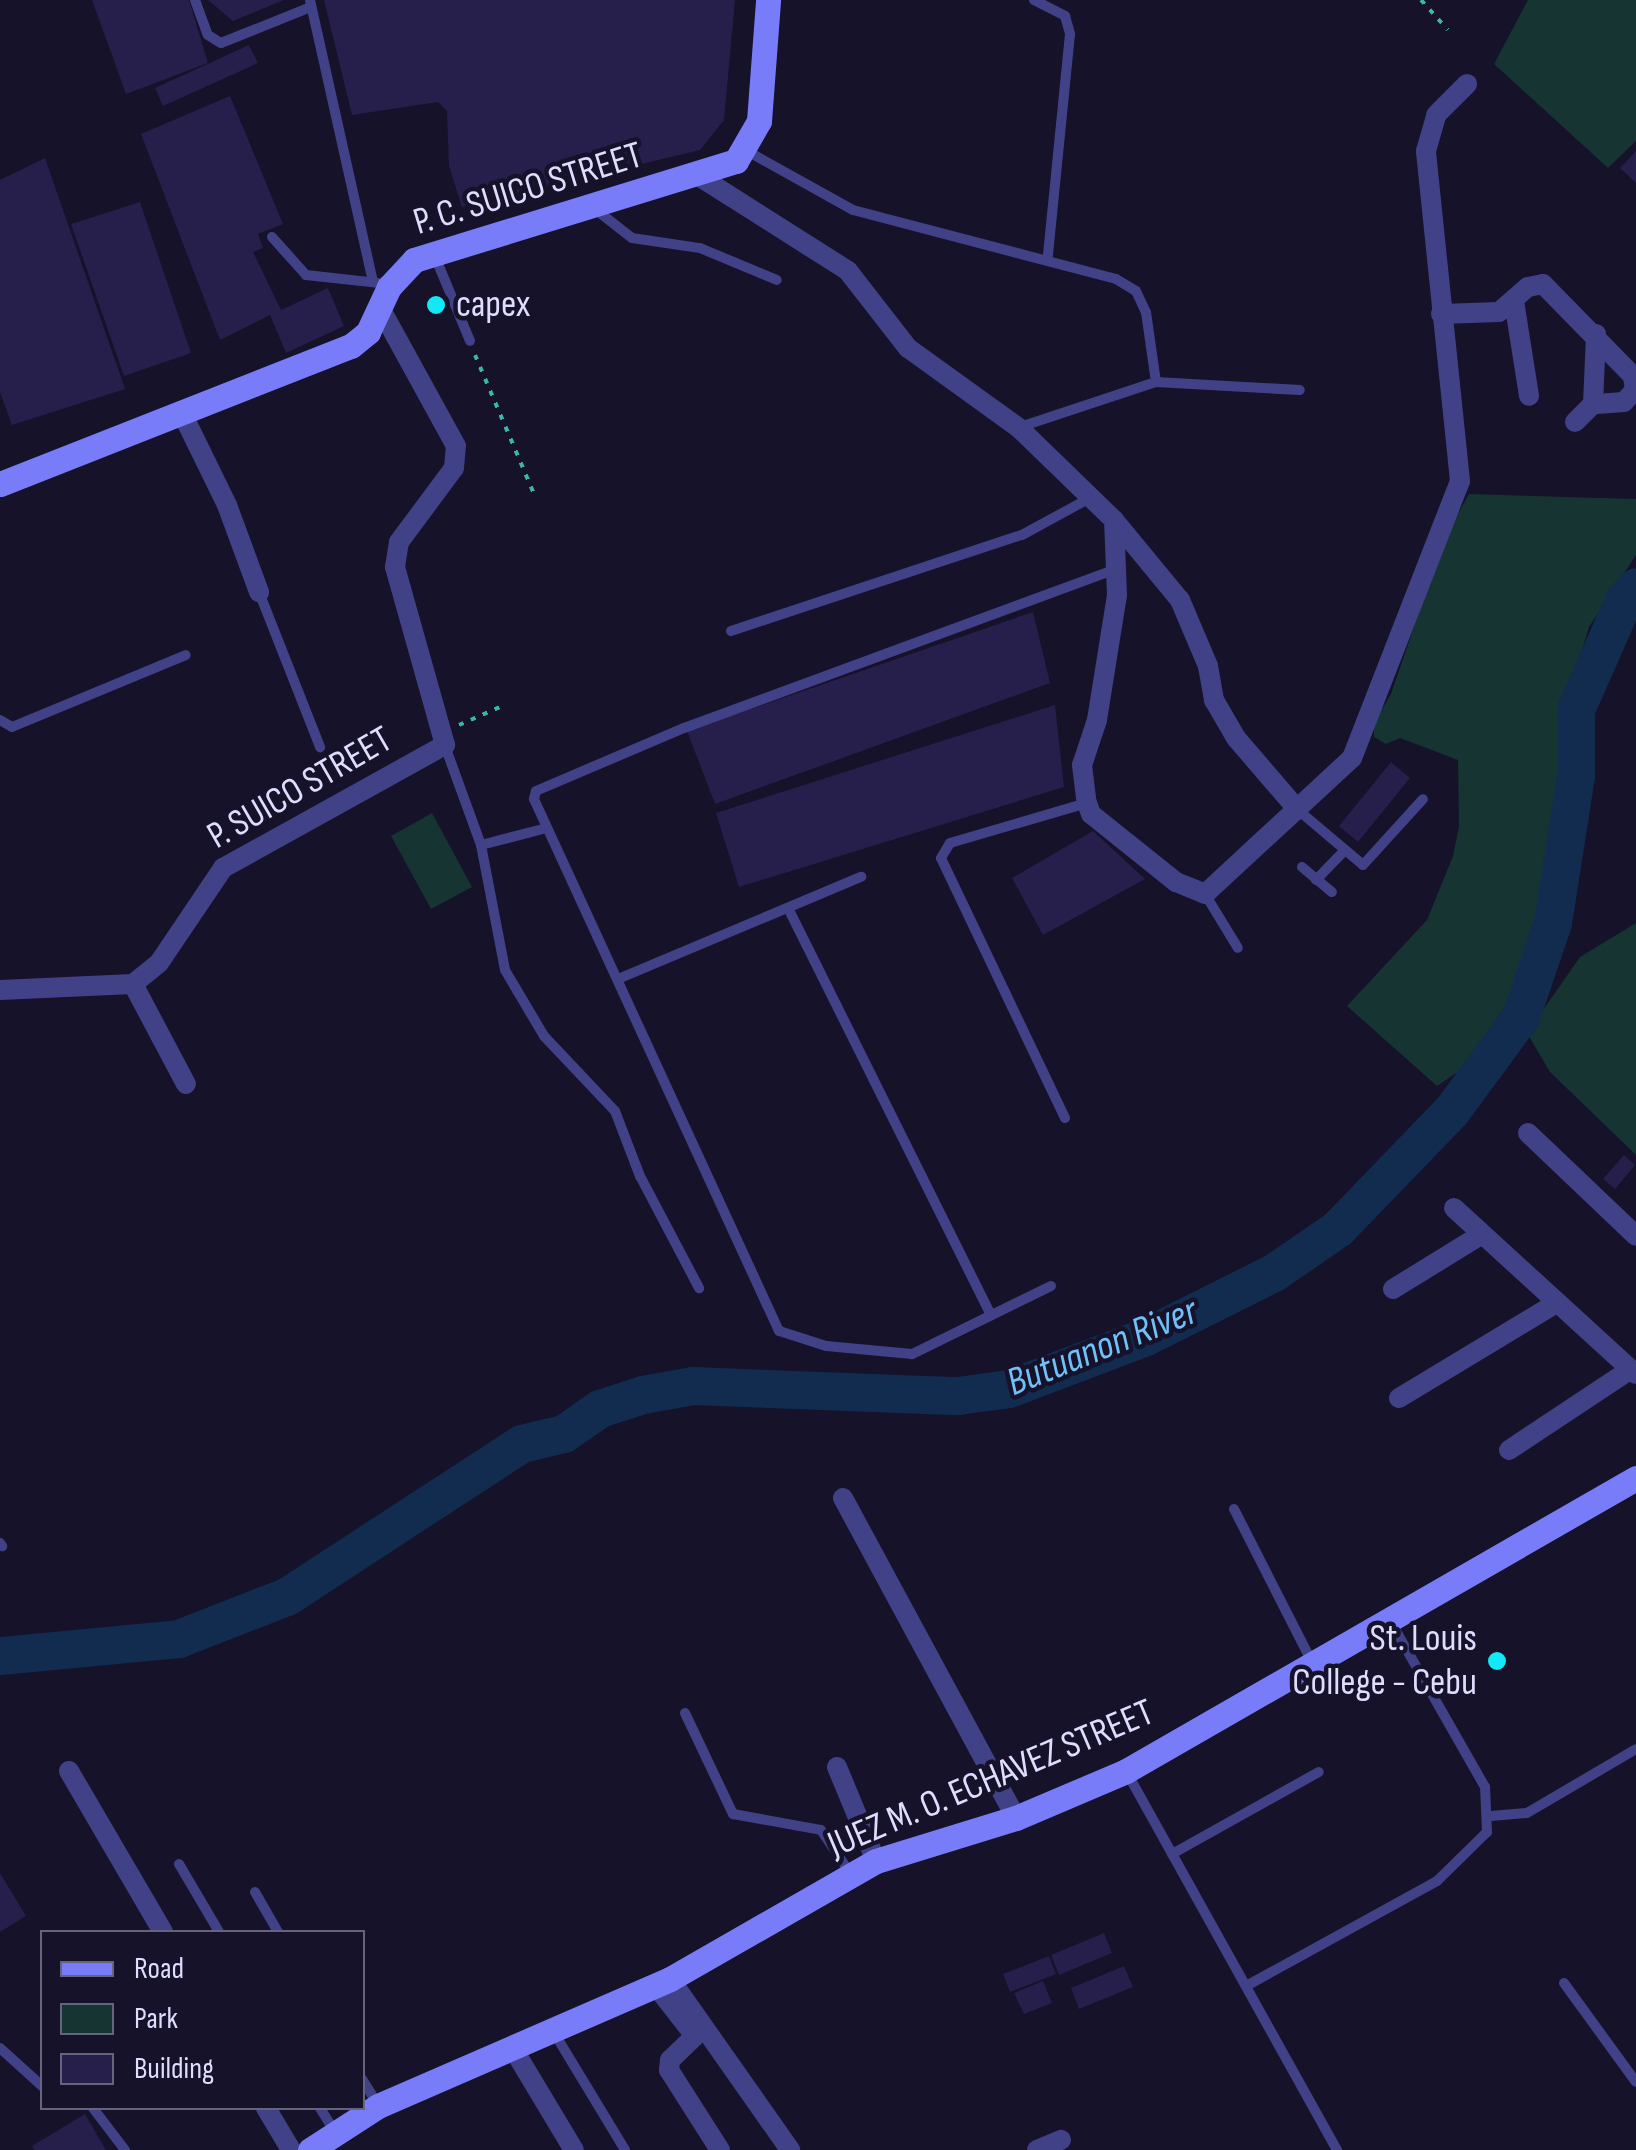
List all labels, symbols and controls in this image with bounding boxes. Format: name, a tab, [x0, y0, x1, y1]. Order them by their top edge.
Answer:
street label: P. C. SUICO STREET	[408, 133, 648, 245]
place label: capex	[456, 282, 530, 328]
marker: capex	[425, 294, 447, 316]
street label: P. SUICO STREET	[200, 717, 400, 859]
water label: Butuanon River	[1000, 1287, 1204, 1407]
place label: St. Louis College - Cebu	[1292, 1616, 1477, 1706]
marker: St. Louis College - Cebu	[1486, 1650, 1508, 1672]
street label: JUEZ M. O. ECHAVEZ STREET	[821, 1690, 1161, 1868]
legend	[40, 1930, 365, 2110]
text: Road	[134, 1951, 184, 1987]
text: Park	[134, 2001, 178, 2037]
text: Building	[134, 2051, 214, 2087]

